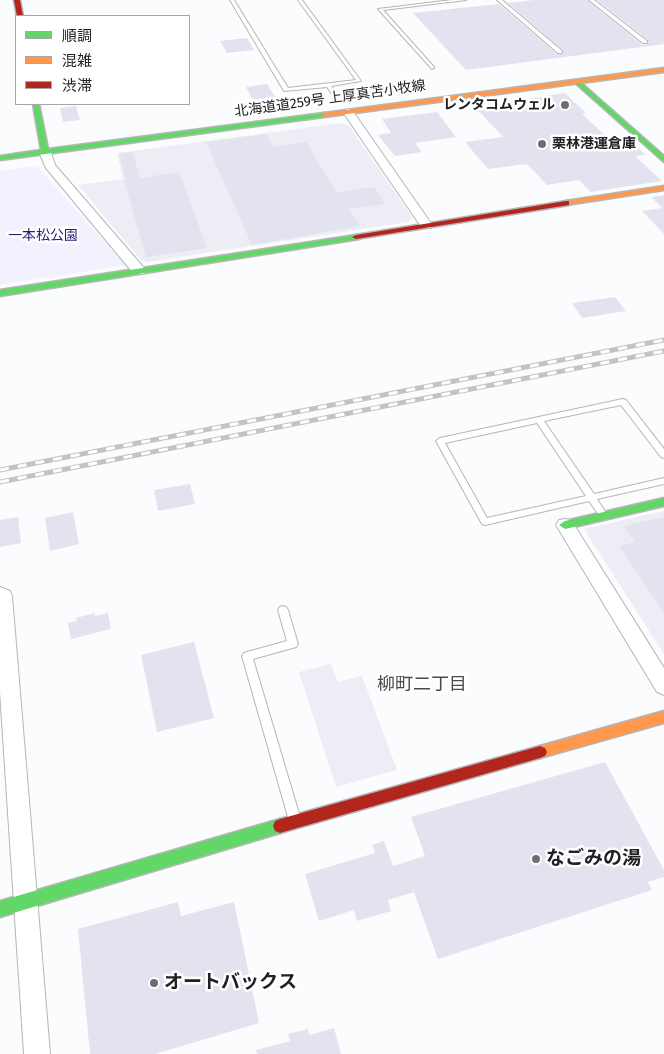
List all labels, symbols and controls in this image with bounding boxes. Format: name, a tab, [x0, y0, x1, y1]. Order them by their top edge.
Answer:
legend	[15, 15, 190, 105]
text: 順調	[62, 27, 92, 45]
text: 混雑	[62, 52, 92, 70]
text: 渋滞	[62, 77, 92, 95]
street label: 北海道道259号 上厚真苫小牧線	[233, 77, 427, 121]
place label: レンタコムウェル	[443, 97, 555, 113]
marker: レンタコムウェル	[559, 99, 571, 111]
place label: 栗林港運倉庫	[552, 136, 636, 152]
marker: 栗林港運倉庫	[536, 138, 548, 150]
park label: 一本松公園	[8, 228, 78, 244]
district label: 柳町二丁目	[377, 674, 467, 696]
place label: なごみの湯	[546, 848, 641, 870]
marker: なごみの湯	[530, 853, 542, 865]
place label: オートバックス	[164, 972, 297, 994]
marker: オートバックス	[148, 977, 160, 989]

